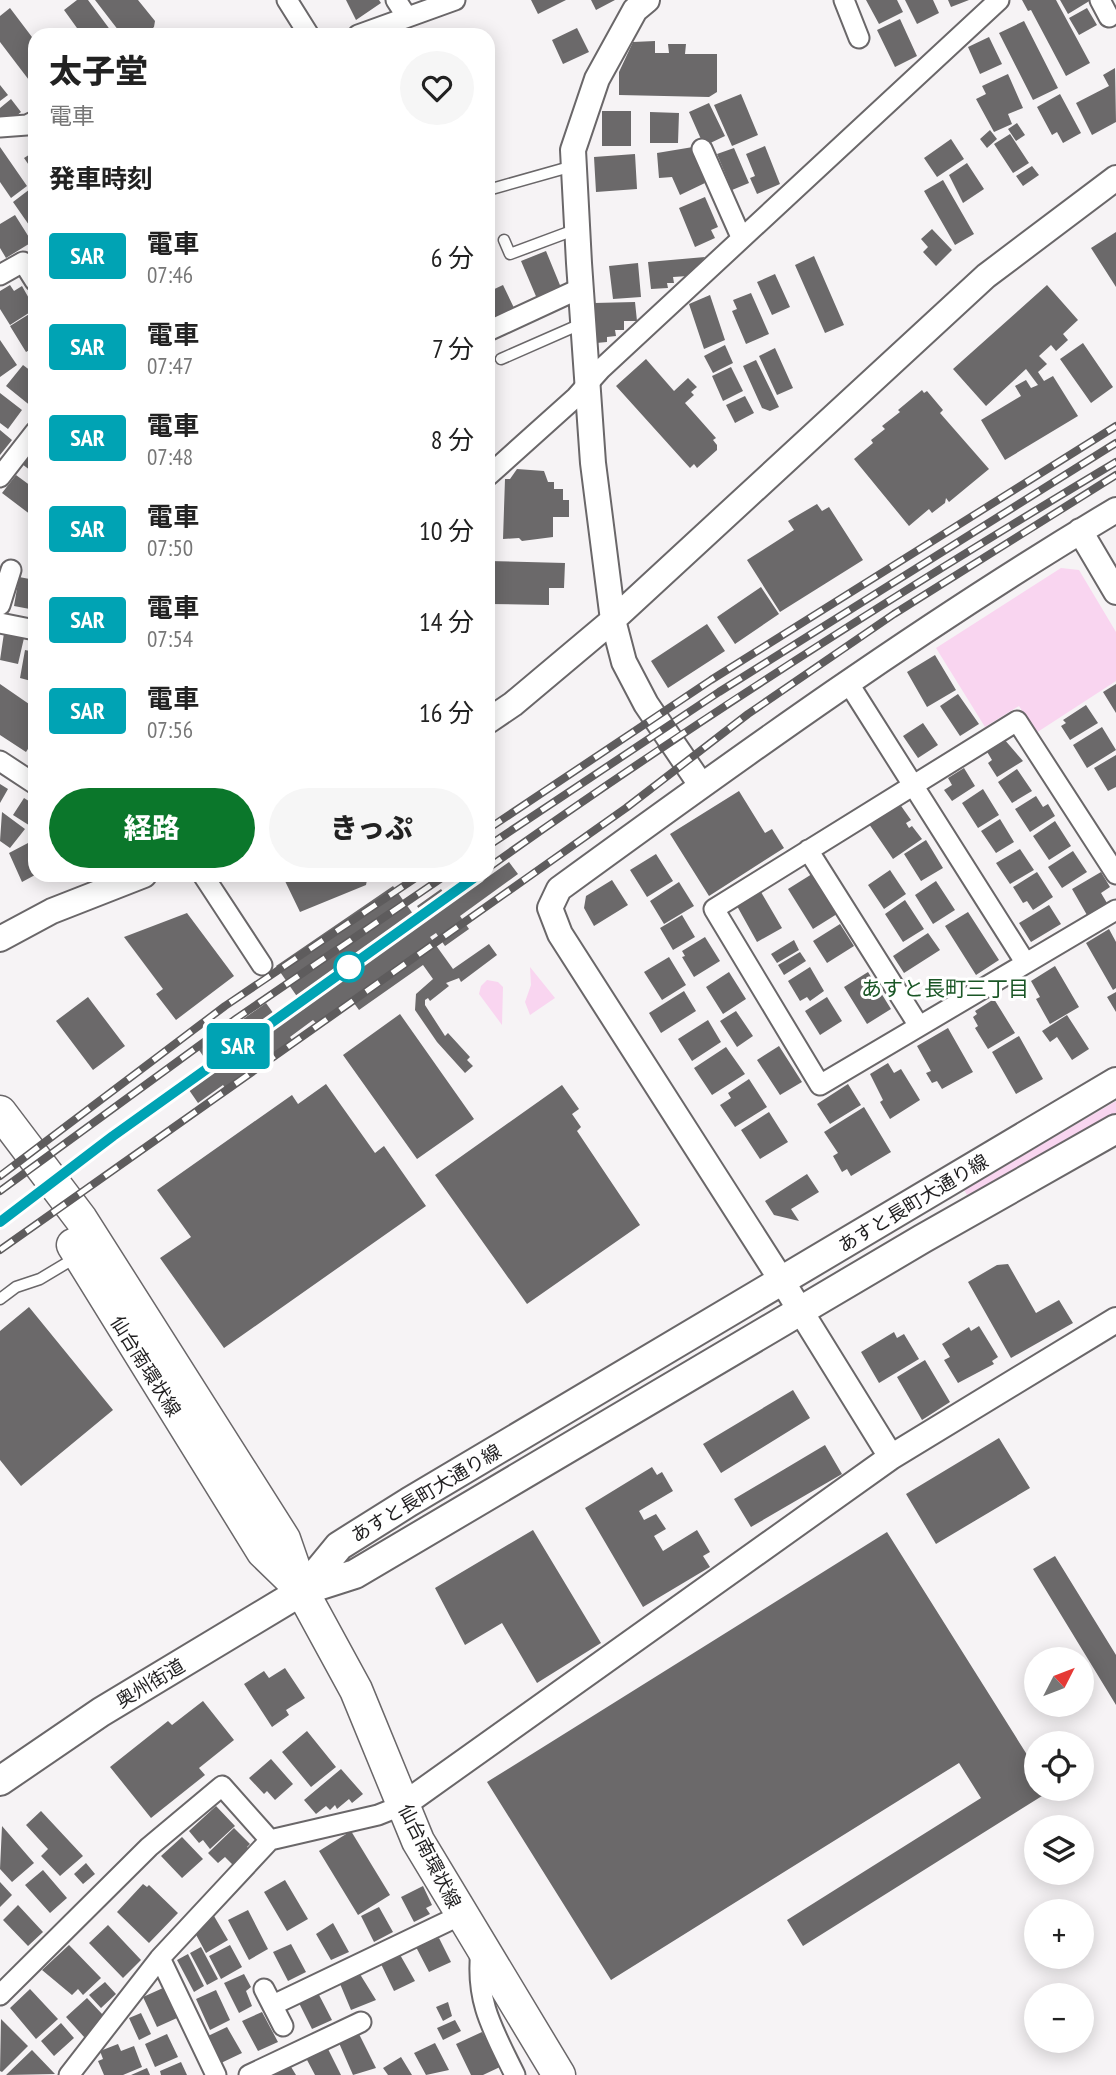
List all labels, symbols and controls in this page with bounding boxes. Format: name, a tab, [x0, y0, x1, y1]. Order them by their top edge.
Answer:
text: 太子堂	[49, 49, 148, 92]
button: heart	[400, 51, 474, 125]
text: 電車	[49, 101, 95, 130]
text: 発車時刻	[49, 162, 153, 195]
text: 電車	[147, 227, 199, 260]
text: SAR	[70, 240, 105, 271]
text: 6 分	[431, 241, 474, 274]
text: 07:46	[147, 260, 193, 289]
text: 電車	[147, 318, 199, 351]
text: SAR	[70, 331, 105, 362]
text: 7 分	[432, 332, 474, 365]
text: 07:47	[147, 351, 193, 380]
text: 電車	[147, 409, 199, 442]
text: SAR	[70, 422, 105, 453]
text: 8 分	[431, 423, 474, 456]
text: 07:48	[147, 442, 193, 471]
text: 電車	[147, 500, 199, 533]
text: SAR	[70, 513, 105, 544]
text: 10 分	[419, 514, 474, 547]
text: 07:50	[147, 533, 193, 562]
text: 電車	[147, 591, 199, 624]
text: SAR	[70, 604, 105, 635]
text: 14 分	[419, 605, 474, 638]
text: 07:54	[147, 624, 193, 653]
text: 電車	[147, 682, 199, 715]
text: SAR	[70, 695, 105, 726]
text: 16 分	[419, 696, 474, 729]
text: 07:56	[147, 715, 193, 744]
button: 経路	[49, 788, 255, 868]
button: きっぷ	[269, 788, 474, 868]
unlabelled marker	[334, 952, 364, 982]
district label: あすと長町三丁目	[861, 975, 1029, 1002]
line badge: SAR	[198, 1023, 278, 1069]
text: SAR	[221, 1030, 255, 1061]
street label: あすと長町大通り線	[834, 1149, 992, 1257]
street label: 仙台南環状線	[106, 1311, 186, 1421]
street label: あすと長町大通り線	[347, 1439, 505, 1547]
north arrow	[1024, 1647, 1094, 1717]
map controls	[1024, 1647, 1094, 2053]
street label: 奥州街道	[111, 1653, 189, 1713]
button: locate	[1024, 1731, 1094, 1801]
street label: 仙台南環状線	[393, 1800, 467, 1912]
button: layers	[1024, 1815, 1094, 1885]
button: +	[1024, 1899, 1094, 1969]
button: −	[1024, 1983, 1094, 2053]

